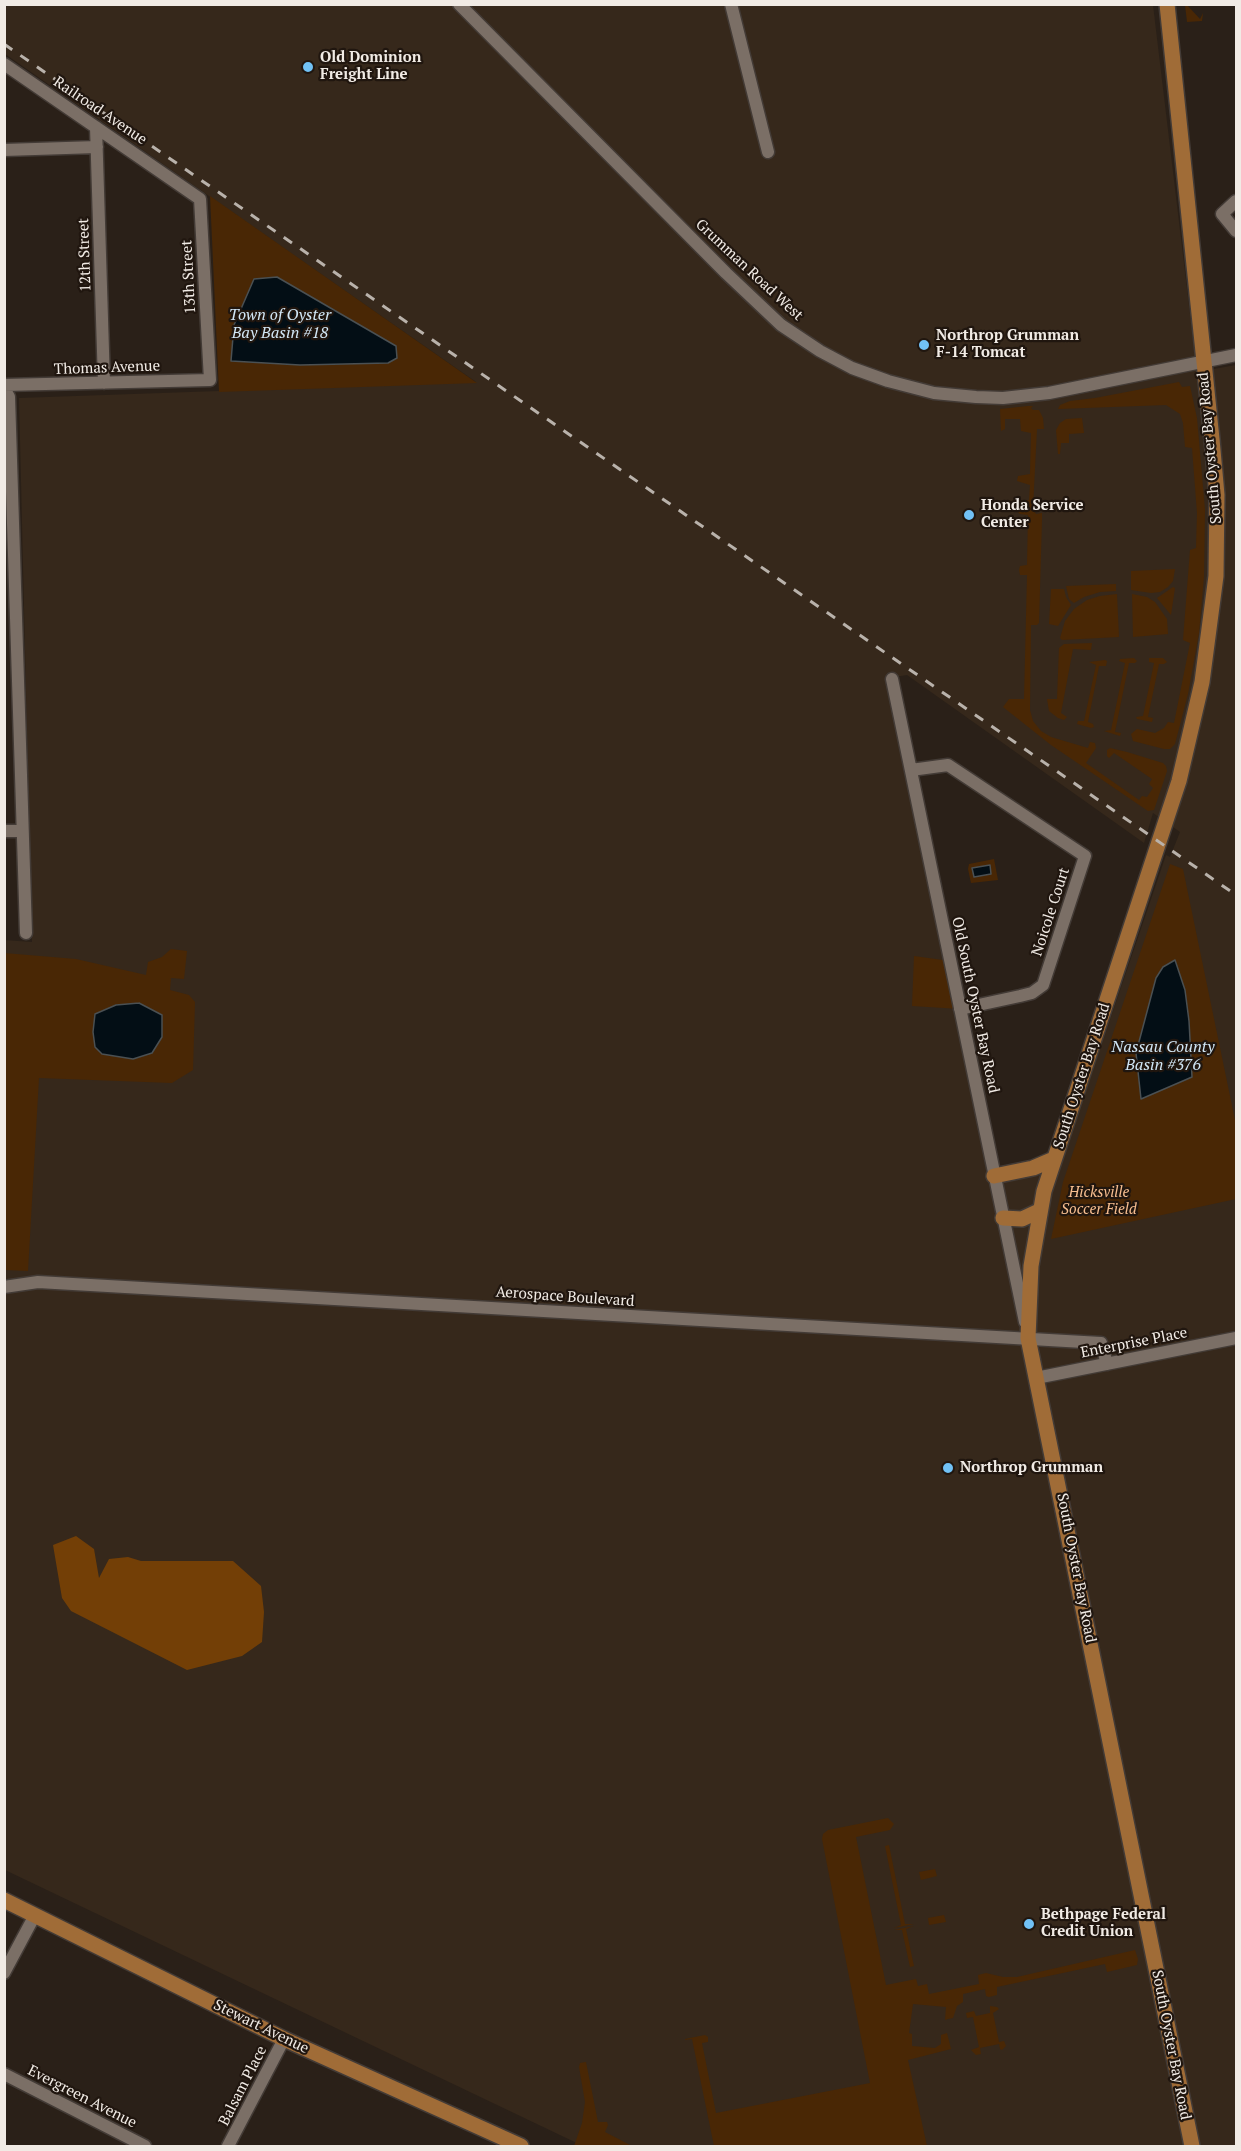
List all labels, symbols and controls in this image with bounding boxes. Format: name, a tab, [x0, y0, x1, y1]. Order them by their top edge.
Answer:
place label: Old Dominion Freight Line	[320, 49, 421, 84]
marker: Old Dominion Freight Line	[301, 60, 315, 74]
street label: Railroad Avenue	[50, 73, 150, 149]
street label: Grumman Road West	[691, 216, 807, 324]
street label: 12th Street	[75, 218, 95, 292]
street label: 13th Street	[178, 240, 200, 314]
water label: Town of Oyster Bay Basin #18	[229, 305, 331, 343]
place label: Northrop Grumman F-14 Tomcat	[936, 327, 1079, 362]
marker: Northrop Grumman F-14 Tomcat	[917, 338, 931, 352]
street label: Thomas Avenue	[54, 357, 160, 379]
street label: South Oyster Bay Road	[1194, 371, 1226, 525]
place label: Honda Service Center	[981, 497, 1084, 532]
marker: Honda Service Center	[962, 508, 976, 522]
street label: Noicole Court	[1028, 865, 1074, 959]
street label: Old South Oyster Bay Road	[948, 915, 1002, 1095]
street label: South Oyster Bay Road	[1050, 1001, 1114, 1151]
water label: Nassau County Basin #376	[1112, 1037, 1214, 1075]
park label: Hicksville Soccer Field	[1061, 1184, 1137, 1219]
street label: Aerospace Boulevard	[495, 1283, 635, 1311]
street label: Enterprise Place	[1079, 1324, 1189, 1362]
place label: Northrop Grumman	[960, 1459, 1103, 1477]
marker: Northrop Grumman	[941, 1461, 955, 1475]
street label: South Oyster Bay Road	[1053, 1492, 1099, 1644]
place label: Bethpage Federal Credit Union	[1041, 1906, 1166, 1941]
marker: Bethpage Federal Credit Union	[1022, 1917, 1036, 1931]
street label: South Oyster Bay Road	[1148, 1969, 1194, 2121]
street label: Stewart Avenue	[210, 1996, 312, 2058]
street label: Balsam Place	[215, 2043, 271, 2129]
street label: Evergreen Avenue	[25, 2062, 139, 2132]

